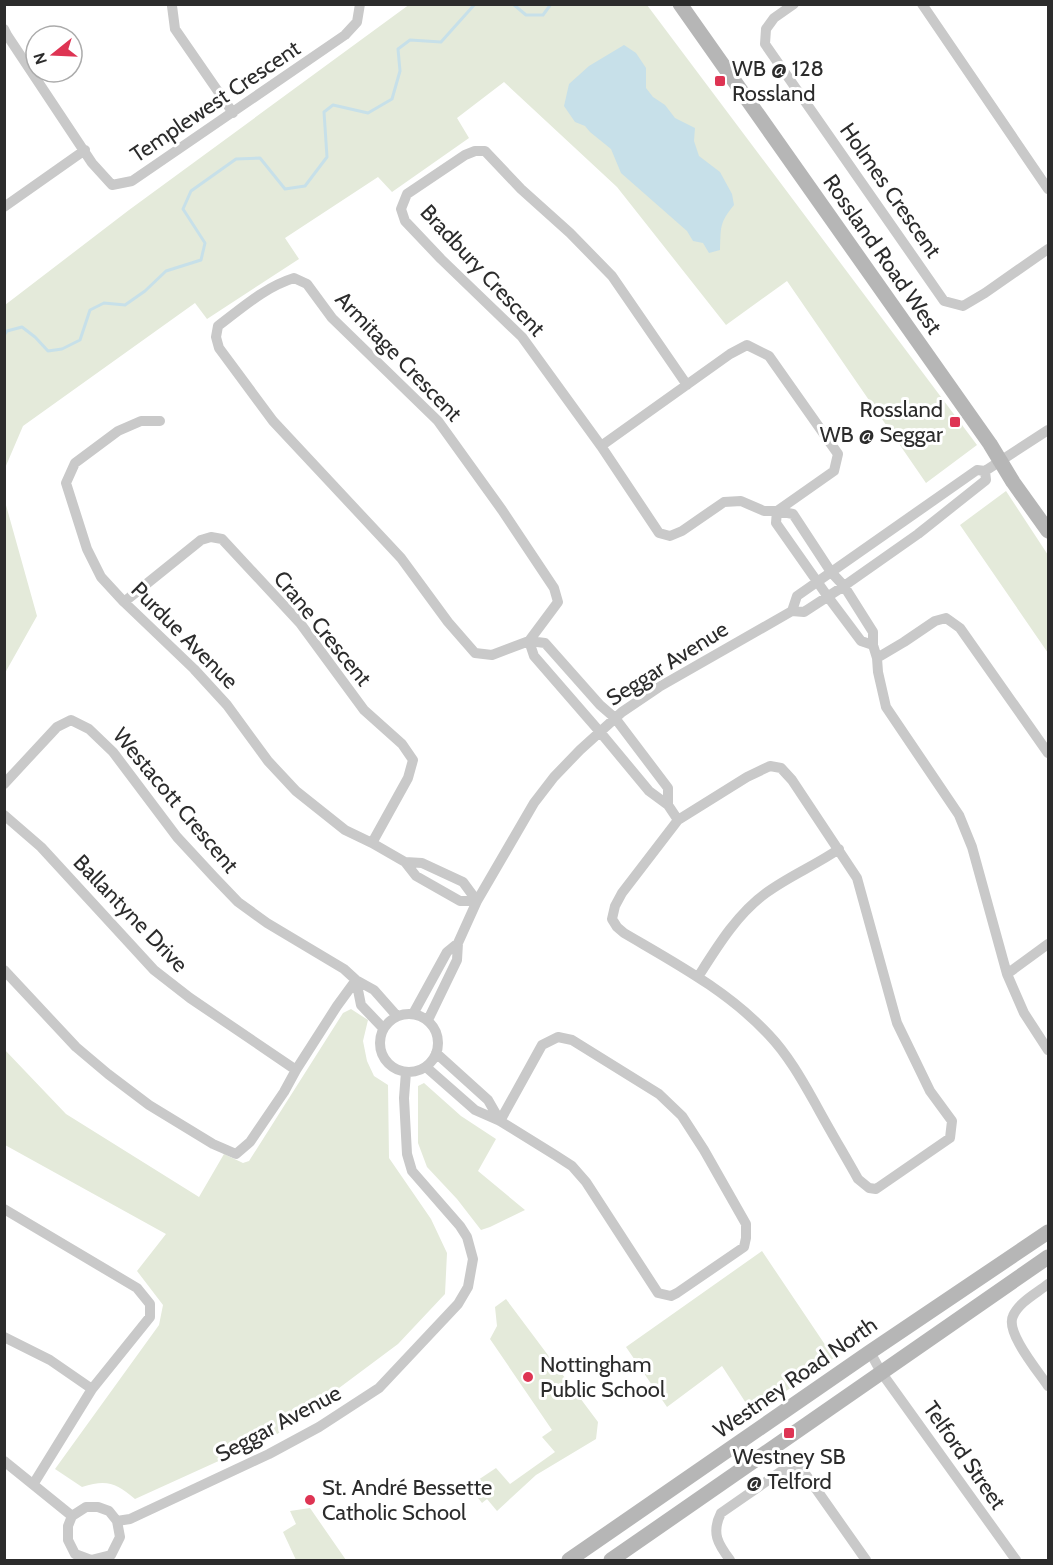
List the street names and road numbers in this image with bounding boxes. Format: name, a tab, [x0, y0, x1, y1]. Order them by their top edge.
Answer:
street label: Templewest Crescent	[125, 34, 306, 168]
street label: Holmes Crescent	[834, 118, 947, 263]
street label: Rossland Road West	[817, 169, 948, 340]
street label: Bradbury Crescent	[415, 199, 551, 342]
street label: Armitage Crescent	[330, 286, 468, 428]
street label: Crane Crescent	[268, 565, 378, 692]
street label: Purdue Avenue	[125, 576, 244, 695]
street label: Seggar Avenue	[601, 615, 733, 712]
street label: Westacott Crescent	[107, 722, 244, 879]
street label: Ballantyne Drive	[68, 849, 194, 978]
street label: Westney Road North	[708, 1311, 882, 1444]
street label: Seggar Avenue	[211, 1379, 346, 1468]
street label: Telford Street	[917, 1396, 1012, 1515]

